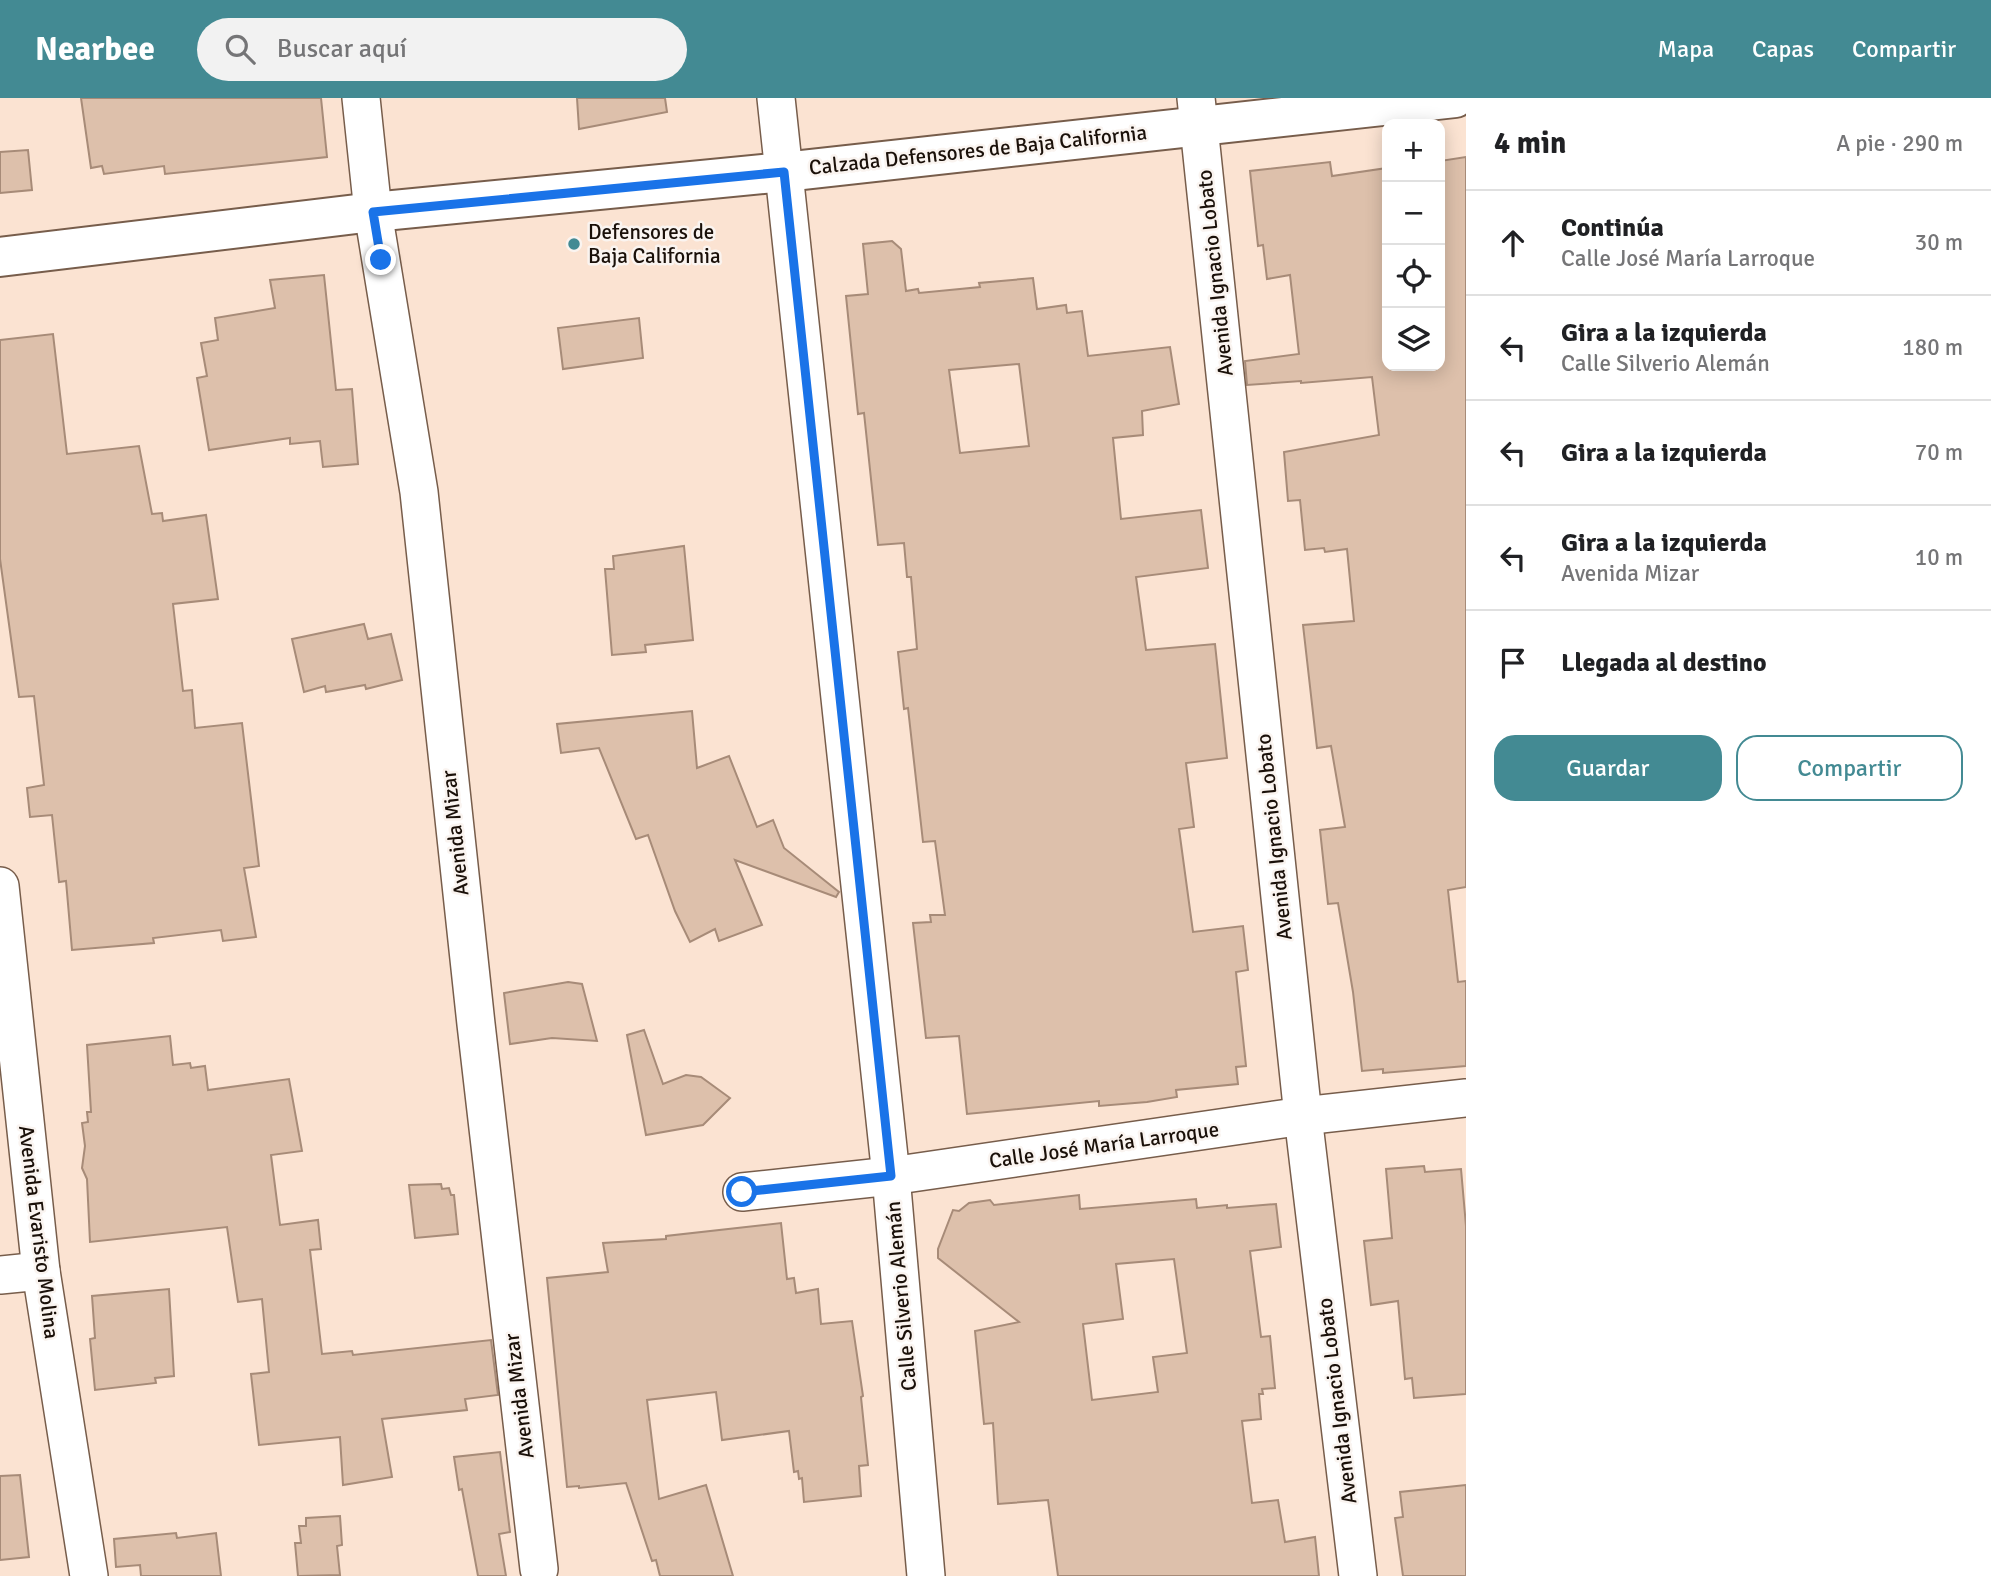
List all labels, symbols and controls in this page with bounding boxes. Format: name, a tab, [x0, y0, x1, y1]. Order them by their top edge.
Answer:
search box	[197, 18, 687, 81]
text: Nearbee	[35, 29, 155, 70]
icon: search	[221, 30, 259, 68]
text: Buscar aquí	[277, 33, 407, 65]
text: Mapa	[1658, 34, 1714, 64]
text: Capas	[1752, 34, 1814, 64]
text: Compartir	[1852, 34, 1956, 64]
street label: Calzada Defensores de Baja California	[808, 119, 1148, 181]
map controls	[1382, 119, 1445, 371]
button: +	[1382, 119, 1445, 182]
text: 4 min	[1494, 125, 1566, 162]
text: A pie · 290 m	[1836, 129, 1963, 158]
street label: Avenida Ignacio Lobato	[1191, 169, 1239, 377]
button: −	[1382, 182, 1445, 245]
text: Continúa	[1561, 212, 1664, 244]
place label: Defensores de Baja California	[588, 219, 721, 269]
icon: ahead	[1494, 224, 1532, 262]
text: 30 m	[1915, 228, 1963, 257]
marker: Defensores de Baja California	[566, 236, 582, 252]
route end	[365, 244, 396, 275]
text: Calle José María Larroque	[1561, 244, 1815, 273]
button: locate	[1382, 245, 1445, 308]
button: layers	[1382, 308, 1445, 371]
text: Gira a la izquierda	[1561, 317, 1767, 349]
icon: left	[1494, 329, 1532, 367]
text: 180 m	[1902, 333, 1963, 362]
text: Calle Silverio Alemán	[1561, 349, 1770, 378]
icon: left	[1494, 434, 1532, 472]
text: Gira a la izquierda	[1561, 437, 1767, 469]
text: 70 m	[1915, 438, 1963, 467]
text: Gira a la izquierda	[1561, 527, 1767, 559]
icon: left	[1494, 539, 1532, 577]
text: 10 m	[1915, 543, 1963, 572]
text: Avenida Mizar	[1561, 559, 1699, 588]
icon: arrive	[1494, 644, 1532, 682]
text: Llegada al destino	[1561, 647, 1767, 679]
street label: Avenida Ignacio Lobato	[1250, 733, 1298, 941]
button: Guardar	[1494, 735, 1722, 801]
button: Compartir	[1736, 735, 1963, 801]
street label: Avenida Mizar	[435, 769, 475, 897]
street label: Calle José María Larroque	[987, 1116, 1221, 1174]
street label: Avenida Evaristo Molina	[13, 1124, 65, 1340]
route start	[726, 1176, 757, 1207]
street label: Calle Silverio Alemán	[880, 1200, 922, 1392]
street label: Avenida Ignacio Lobato	[1311, 1297, 1363, 1505]
street label: Avenida Mizar	[498, 1332, 540, 1460]

